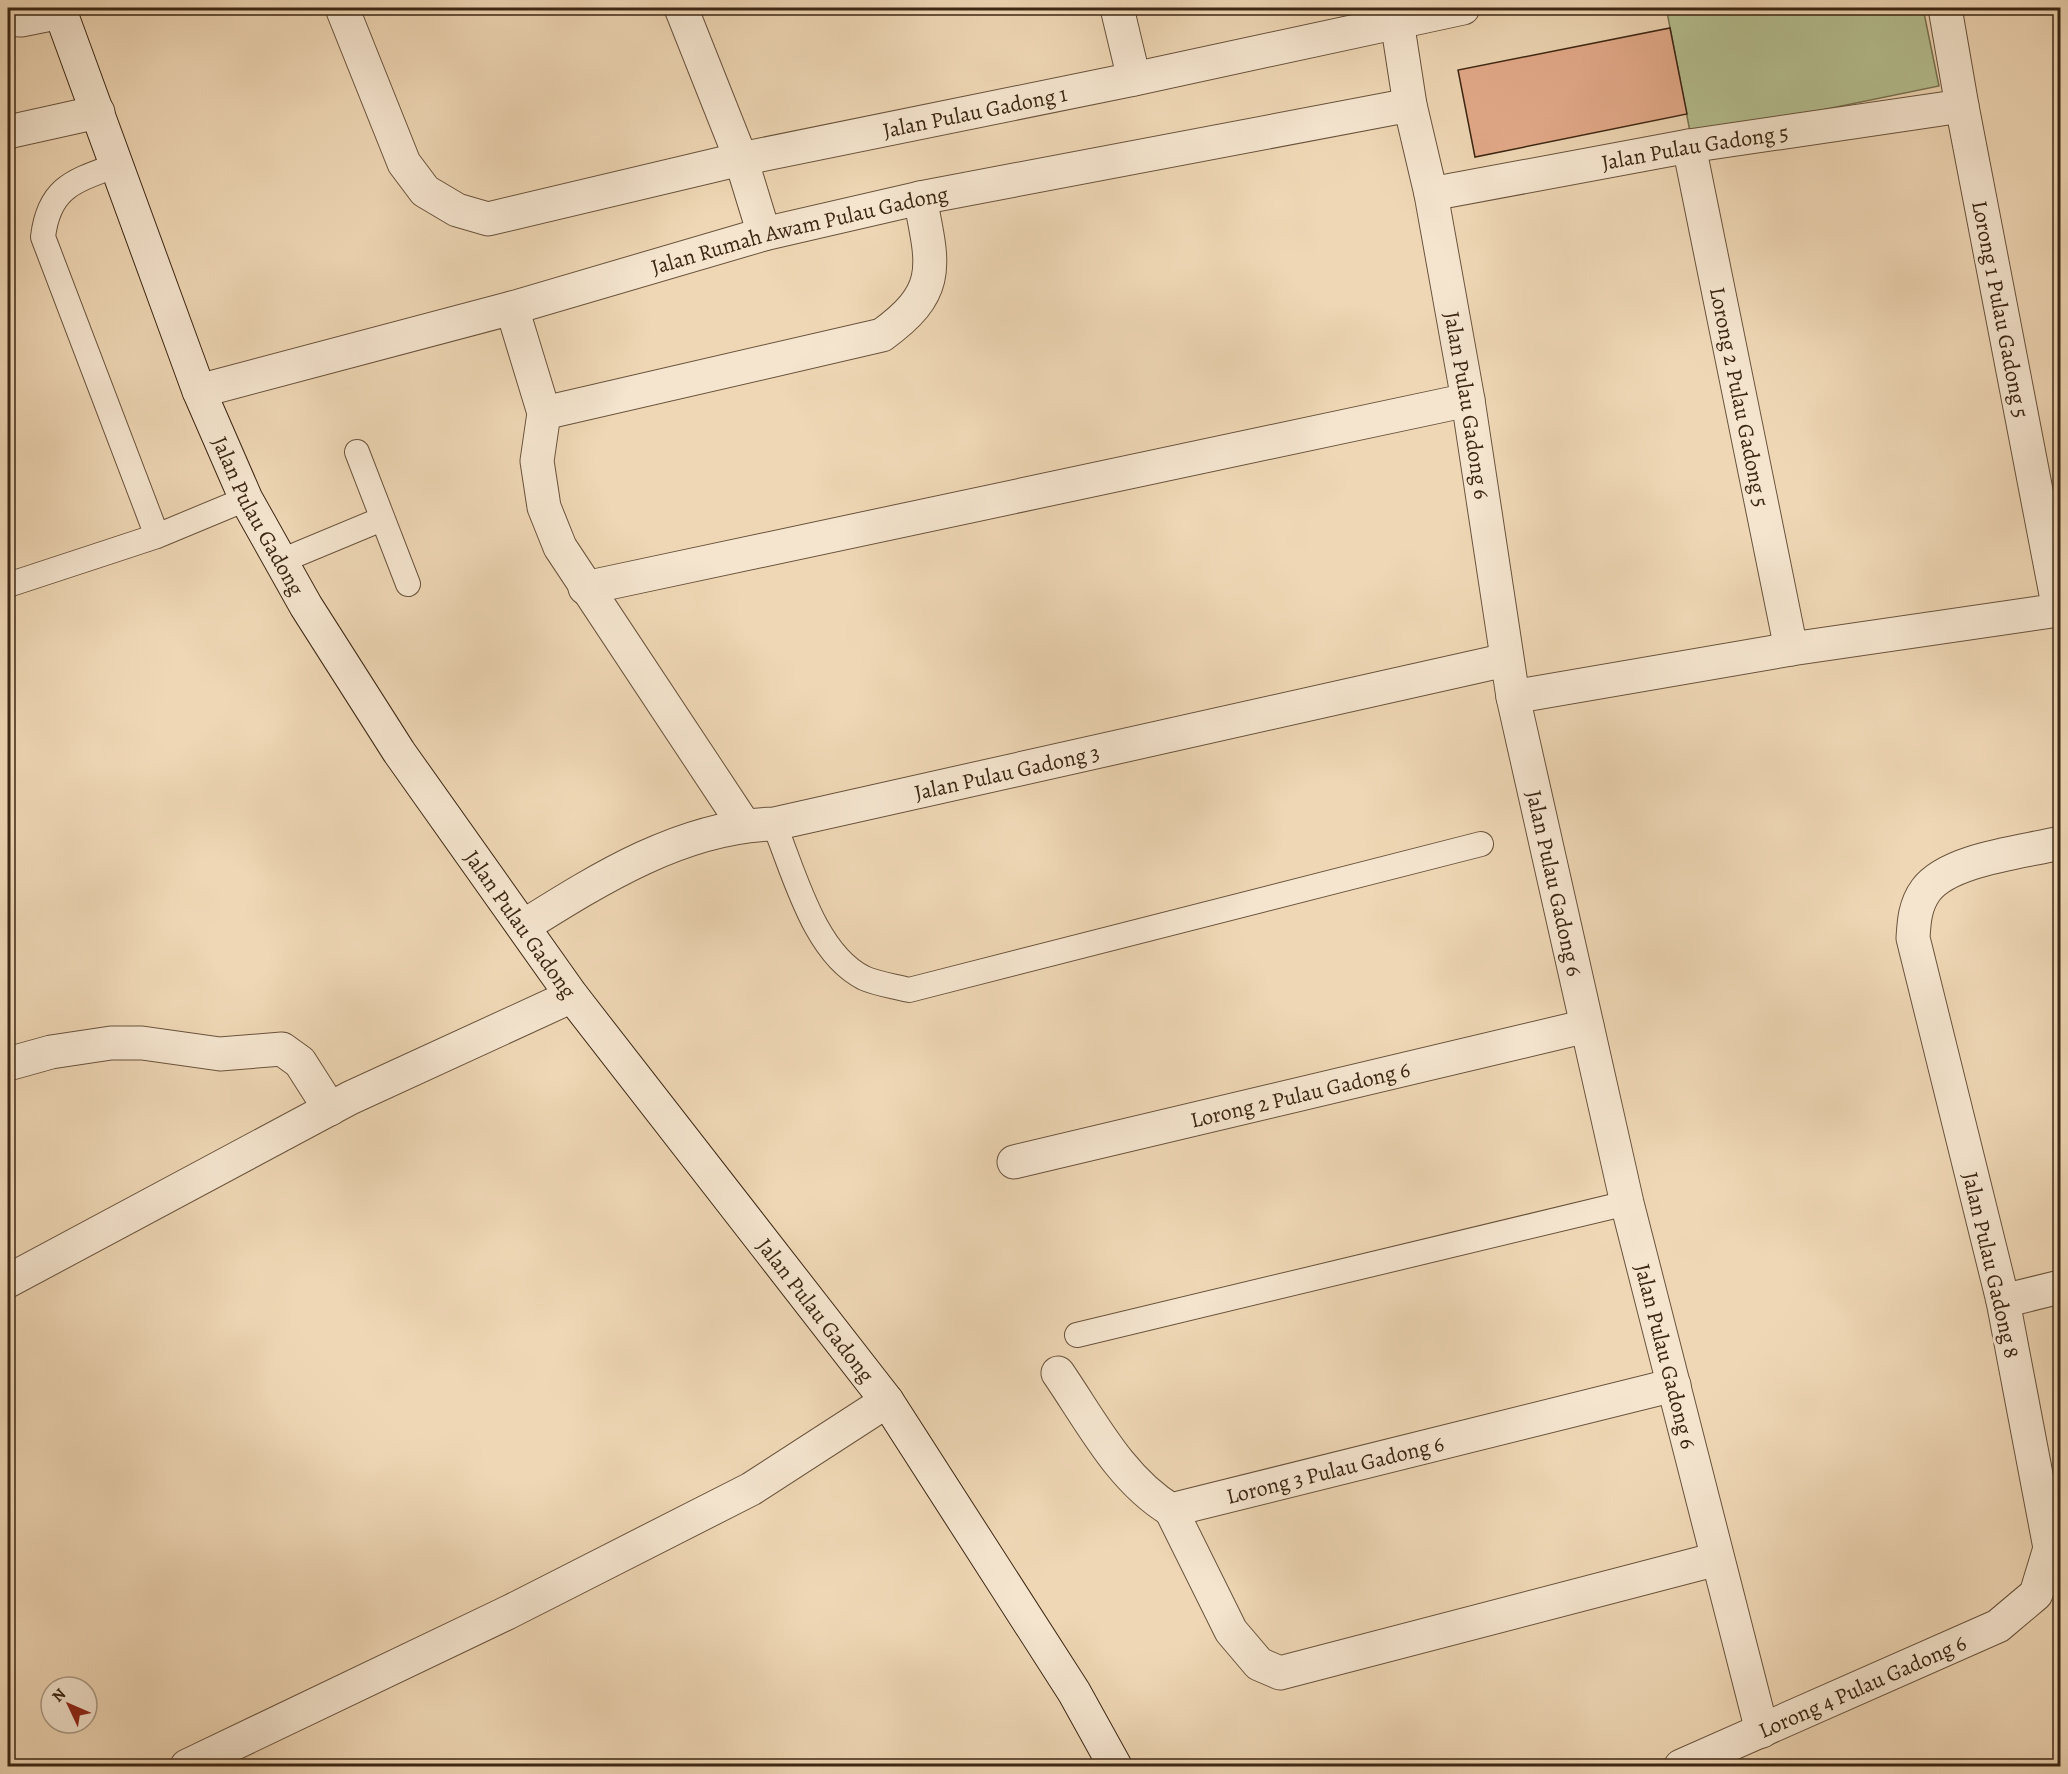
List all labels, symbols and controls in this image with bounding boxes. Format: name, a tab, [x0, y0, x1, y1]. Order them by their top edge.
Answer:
street label: Jalan Pulau Gadong 1	[880, 79, 1070, 146]
street label: Jalan Pulau Gadong 5	[1599, 118, 1790, 178]
street label: Jalan Rumah Awam Pulau Gadong	[648, 179, 951, 282]
street label: Lorong 1 Pulau Gadong 5	[1964, 198, 2036, 420]
street label: Lorong 2 Pulau Gadong 5	[1702, 284, 1776, 510]
street label: Jalan Pulau Gadong 6	[1436, 309, 1497, 501]
street label: Jalan Pulau Gadong	[204, 432, 311, 601]
street label: Jalan Pulau Gadong 3	[912, 738, 1103, 808]
street label: Jalan Pulau Gadong 6	[1518, 787, 1589, 979]
street label: Jalan Pulau Gadong	[457, 844, 583, 1005]
street label: Lorong 2 Pulau Gadong 6	[1188, 1055, 1413, 1136]
street label: Jalan Pulau Gadong 8	[1955, 1169, 2027, 1361]
street label: Jalan Pulau Gadong	[750, 1232, 881, 1389]
street label: Jalan Pulau Gadong 6	[1627, 1261, 1703, 1452]
street label: Lorong 3 Pulau Gadong 6	[1223, 1429, 1447, 1512]
street label: Lorong 4 Pulau Gadong 6	[1754, 1628, 1971, 1746]
north arrow	[39, 1675, 99, 1735]
text: N	[47, 1683, 71, 1707]

